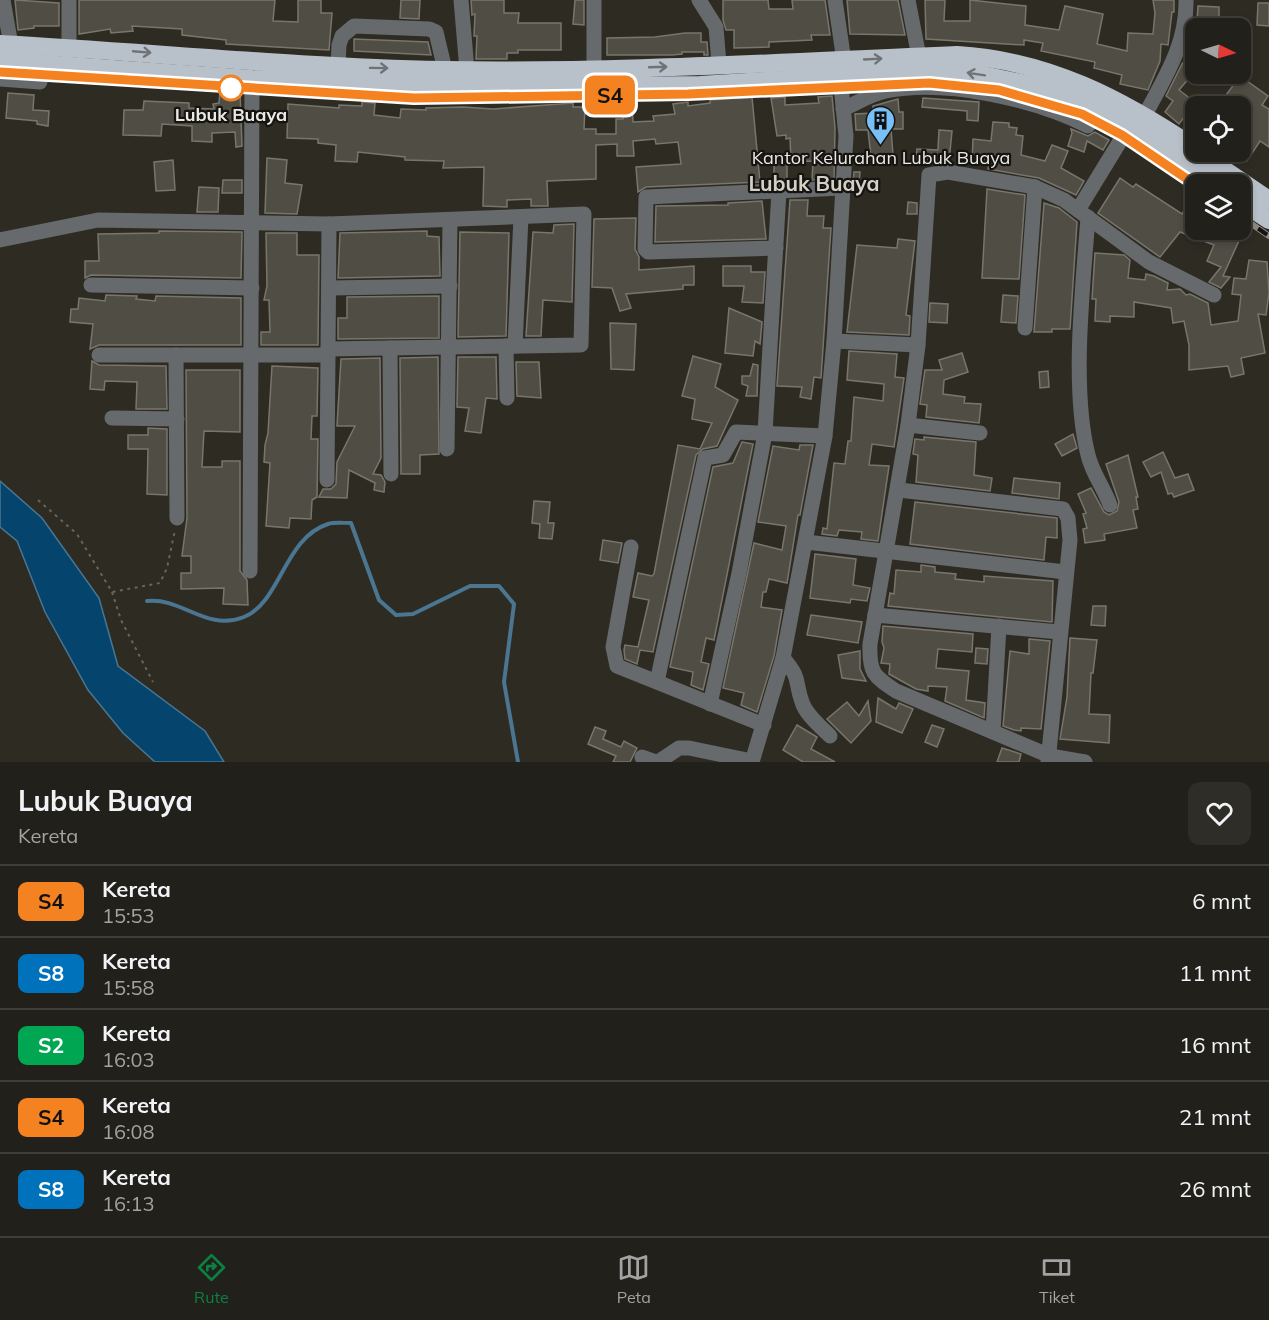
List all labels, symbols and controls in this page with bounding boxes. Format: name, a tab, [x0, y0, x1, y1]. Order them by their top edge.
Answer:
north arrow	[1185, 18, 1251, 84]
map controls	[1185, 18, 1251, 240]
one-way arrow	[132, 47, 152, 58]
one-way arrow	[863, 54, 883, 65]
one-way arrow	[647, 61, 667, 72]
one-way arrow	[368, 62, 388, 74]
one-way arrow	[967, 68, 987, 79]
marker: Lubuk Buaya	[218, 75, 244, 101]
line badge: S4	[583, 76, 637, 115]
text: S4	[597, 82, 623, 108]
button: locate	[1185, 96, 1251, 162]
place label: Lubuk Buaya	[175, 103, 287, 126]
building icon: Kantor Kelurahan Lubuk Buaya	[865, 104, 897, 146]
place label: Kantor Kelurahan Lubuk Buaya	[752, 146, 1010, 169]
district label: Lubuk Buaya	[748, 170, 880, 196]
button: layers	[1185, 174, 1251, 240]
button: heart	[1188, 782, 1251, 845]
text: Lubuk Buaya	[18, 783, 193, 818]
text: Kereta	[18, 823, 78, 848]
text: Kereta	[102, 875, 171, 903]
text: 6 mnt	[1192, 887, 1251, 915]
text: S4	[38, 888, 64, 914]
text: 15:53	[102, 903, 155, 928]
text: Kereta	[102, 947, 171, 975]
text: 11 mnt	[1179, 959, 1251, 987]
text: S8	[38, 960, 64, 986]
text: 15:58	[102, 975, 155, 1000]
text: Kereta	[102, 1019, 171, 1047]
text: 16 mnt	[1179, 1031, 1251, 1059]
text: S2	[38, 1032, 64, 1058]
text: 16:03	[102, 1047, 155, 1072]
text: Kereta	[102, 1091, 171, 1119]
text: 21 mnt	[1179, 1103, 1251, 1131]
text: S4	[38, 1104, 64, 1130]
text: 16:08	[102, 1119, 155, 1144]
text: Kereta	[102, 1163, 171, 1191]
text: 26 mnt	[1179, 1175, 1251, 1203]
text: S8	[38, 1176, 64, 1202]
text: 16:13	[102, 1191, 155, 1216]
tab: Rute	[194, 1251, 229, 1307]
tab: Peta	[617, 1251, 651, 1307]
tab: Tiket	[1039, 1251, 1075, 1307]

